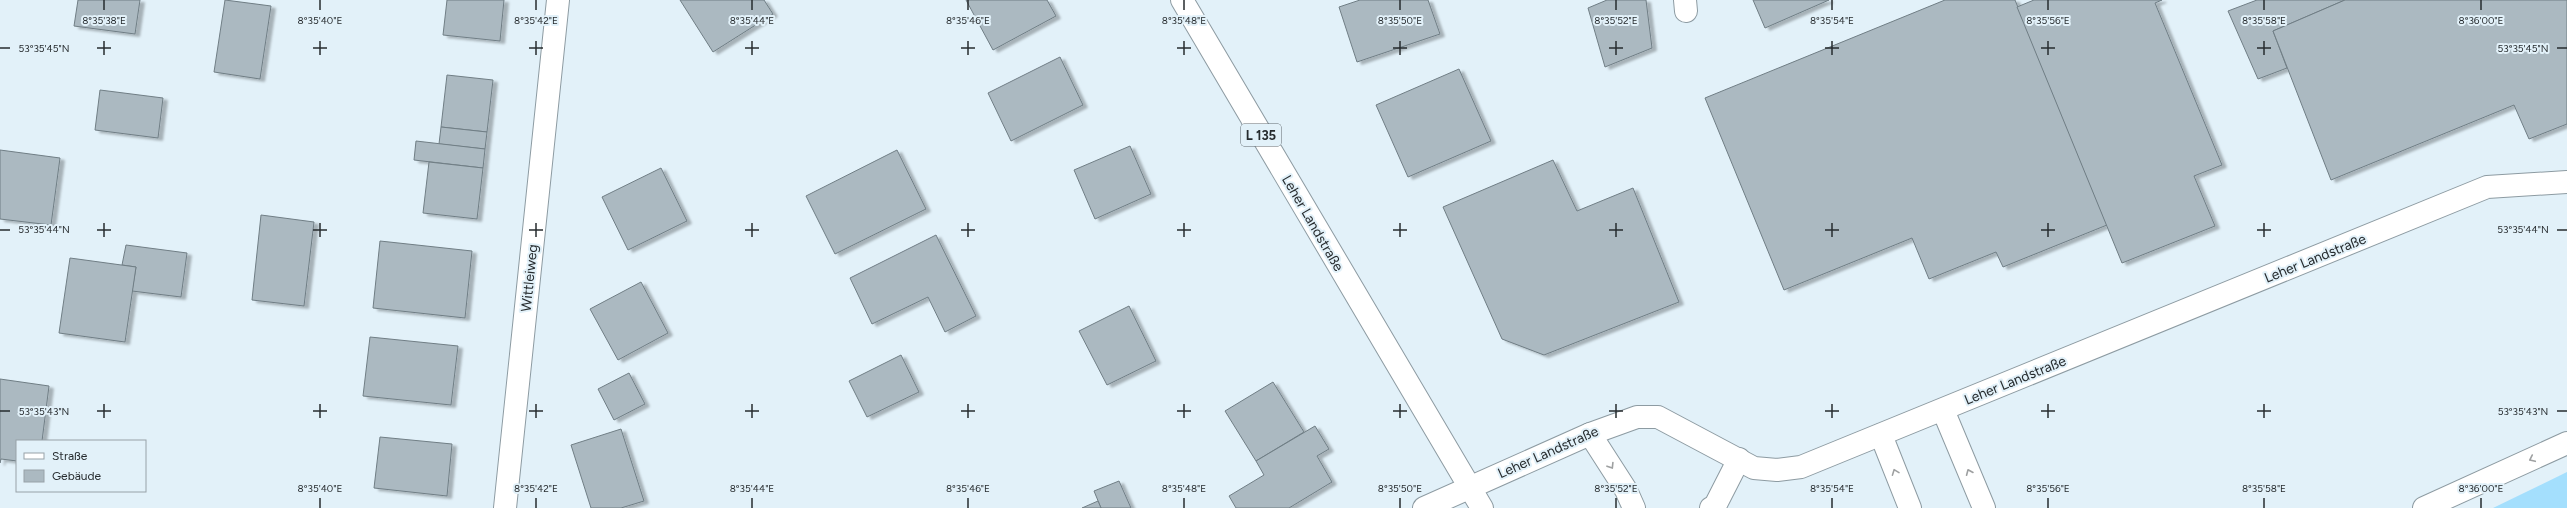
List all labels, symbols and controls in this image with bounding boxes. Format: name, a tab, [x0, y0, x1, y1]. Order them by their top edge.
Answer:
text: 8°35'38"E	[82, 14, 126, 27]
text: 8°35'40"E	[298, 14, 342, 27]
text: 8°35'42"E	[514, 14, 558, 27]
text: 8°35'44"E	[730, 14, 774, 27]
text: 8°35'46"E	[946, 14, 990, 27]
text: 8°35'48"E	[1162, 14, 1206, 27]
text: 8°35'50"E	[1378, 14, 1422, 27]
text: 8°35'52"E	[1594, 14, 1638, 27]
text: 8°35'54"E	[1810, 14, 1854, 27]
text: 8°35'56"E	[2026, 14, 2070, 27]
text: 8°35'58"E	[2242, 14, 2286, 27]
text: 8°36'00"E	[2459, 14, 2504, 27]
text: 53°35'45"N	[19, 42, 69, 55]
text: 53°35'45"N	[2498, 42, 2548, 55]
road number: L 135	[1241, 124, 1281, 146]
street label: Leher Landstraße	[1278, 172, 1347, 275]
text: 53°35'44"N	[18, 223, 70, 236]
text: 53°35'44"N	[2497, 223, 2549, 236]
street label: Leher Landstraße	[2262, 230, 2369, 287]
street label: Wittleiweg	[517, 243, 542, 313]
street label: Leher Landstraße	[1962, 352, 2069, 409]
text: 53°35'43"N	[19, 405, 69, 418]
text: 53°35'43"N	[2498, 405, 2548, 418]
street label: Leher Landstraße	[1495, 423, 1601, 482]
legend	[16, 440, 146, 492]
text: Straße	[52, 449, 88, 463]
one-way arrow	[2528, 455, 2535, 463]
one-way arrow	[1606, 462, 1613, 469]
one-way arrow	[1892, 468, 1900, 475]
text: Gebäude	[52, 469, 102, 483]
one-way arrow	[1965, 469, 1973, 476]
text: 8°35'40"E	[298, 482, 342, 495]
text: 8°35'42"E	[514, 482, 558, 495]
text: 8°35'44"E	[730, 482, 774, 495]
text: 8°35'46"E	[946, 482, 990, 495]
text: 8°35'48"E	[1162, 482, 1206, 495]
text: 8°35'50"E	[1378, 482, 1422, 495]
text: 8°35'52"E	[1594, 482, 1638, 495]
text: 8°35'54"E	[1810, 482, 1854, 495]
text: 8°35'56"E	[2026, 482, 2070, 495]
text: 8°35'58"E	[2242, 482, 2286, 495]
text: 8°36'00"E	[2459, 482, 2504, 495]

